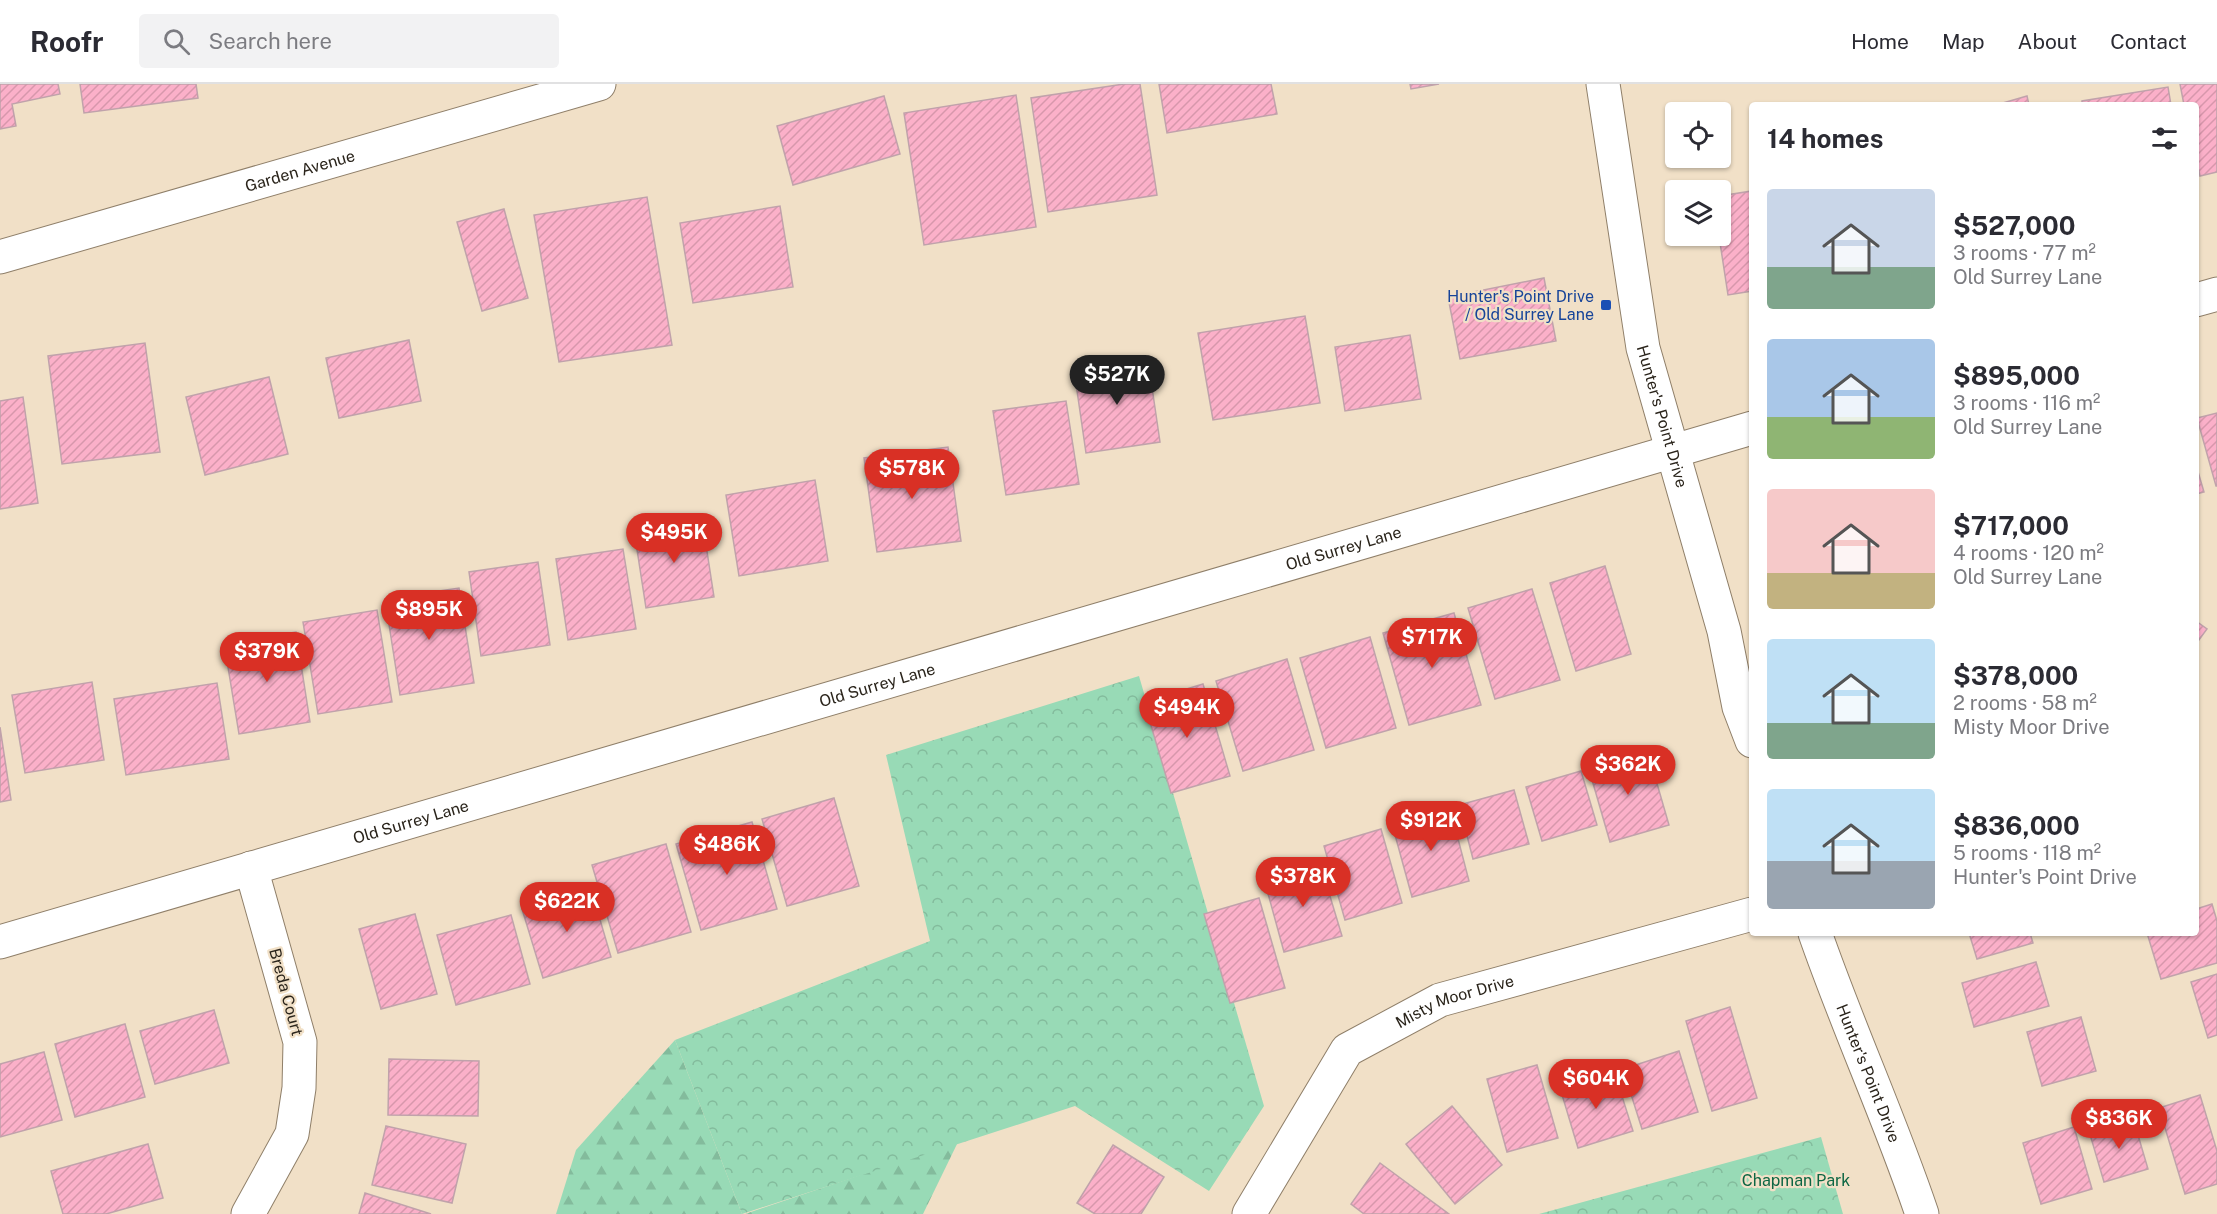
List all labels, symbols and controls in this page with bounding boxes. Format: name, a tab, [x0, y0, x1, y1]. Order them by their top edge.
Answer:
search box	[139, 14, 559, 68]
text: Roofr	[30, 25, 103, 58]
icon: search	[160, 25, 193, 58]
text: Search here	[208, 28, 332, 54]
text: Home	[1851, 29, 1909, 54]
text: Map	[1942, 29, 1985, 54]
text: About	[2018, 29, 2077, 54]
text: Contact	[2110, 29, 2187, 54]
map controls	[1665, 102, 1731, 246]
button: locate	[1665, 102, 1731, 168]
icon: filters	[2148, 122, 2181, 155]
text: 14 homes	[1767, 123, 1883, 154]
street label: Garden Avenue	[243, 146, 357, 195]
button: layers	[1665, 180, 1731, 246]
text: $527,000	[1953, 210, 2075, 241]
icon: home	[1815, 213, 1887, 285]
text: 3 rooms · 77 m²	[1953, 241, 2096, 265]
text: Old Surrey Lane	[1953, 265, 2102, 289]
place label: Hunter's Point Drive / Old Surrey Lane	[1447, 287, 1594, 324]
marker: Hunter's Point Drive / Old Surrey Lane	[1599, 298, 1613, 312]
street label: Hunter's Point Drive	[1633, 343, 1692, 490]
pin: $527K	[1075, 355, 1159, 406]
text: $895,000	[1953, 360, 2080, 391]
text: $527K	[1084, 362, 1150, 386]
icon: home	[1815, 363, 1887, 435]
text: 3 rooms · 116 m²	[1953, 391, 2100, 415]
text: Old Surrey Lane	[1953, 415, 2102, 439]
pin: $578K	[870, 449, 954, 500]
text: $578K	[878, 456, 946, 480]
text: $717,000	[1953, 510, 2069, 541]
pin: $495K	[632, 513, 716, 564]
icon: home	[1815, 513, 1887, 585]
text: $495K	[640, 520, 708, 544]
street label: Old Surrey Lane	[1283, 522, 1403, 574]
text: 4 rooms · 120 m²	[1953, 541, 2104, 565]
text: Old Surrey Lane	[1953, 565, 2102, 589]
pin: $895K	[387, 590, 471, 641]
text: $895K	[395, 597, 463, 621]
pin: $717K	[1390, 618, 1474, 669]
text: $717K	[1401, 625, 1463, 649]
pin: $379K	[225, 632, 309, 683]
text: $379K	[234, 639, 300, 663]
street label: Old Surrey Lane	[817, 659, 937, 711]
text: $378,000	[1953, 660, 2078, 691]
icon: home	[1815, 663, 1887, 735]
pin: $494K	[1145, 688, 1229, 739]
text: 2 rooms · 58 m²	[1953, 691, 2097, 715]
text: $494K	[1153, 695, 1221, 719]
text: Misty Moor Drive	[1953, 715, 2110, 739]
pin: $362K	[1586, 745, 1670, 796]
text: $362K	[1594, 752, 1662, 776]
street label: Old Surrey Lane	[351, 796, 471, 847]
pin: $912K	[1389, 801, 1473, 852]
text: $912K	[1400, 808, 1462, 832]
text: $836,000	[1953, 810, 2080, 841]
icon: home	[1815, 813, 1887, 885]
pin: $486K	[685, 825, 769, 876]
text: $486K	[693, 832, 761, 856]
text: 5 rooms · 118 m²	[1953, 841, 2101, 865]
pin: $378K	[1261, 857, 1345, 908]
text: $378K	[1270, 864, 1336, 888]
text: Hunter's Point Drive	[1953, 865, 2137, 889]
pin: $622K	[525, 882, 609, 933]
text: $622K	[534, 889, 600, 913]
street label: Breda Court	[265, 946, 307, 1038]
street label: Misty Moor Drive	[1392, 971, 1516, 1032]
street label: Hunter's Point Drive	[1833, 1001, 1905, 1145]
pin: $604K	[1554, 1059, 1638, 1110]
text: $604K	[1562, 1066, 1630, 1090]
pin: $836K	[2077, 1099, 2161, 1150]
text: $836K	[2085, 1106, 2153, 1130]
park label: Chapman Park	[1742, 1171, 1850, 1190]

